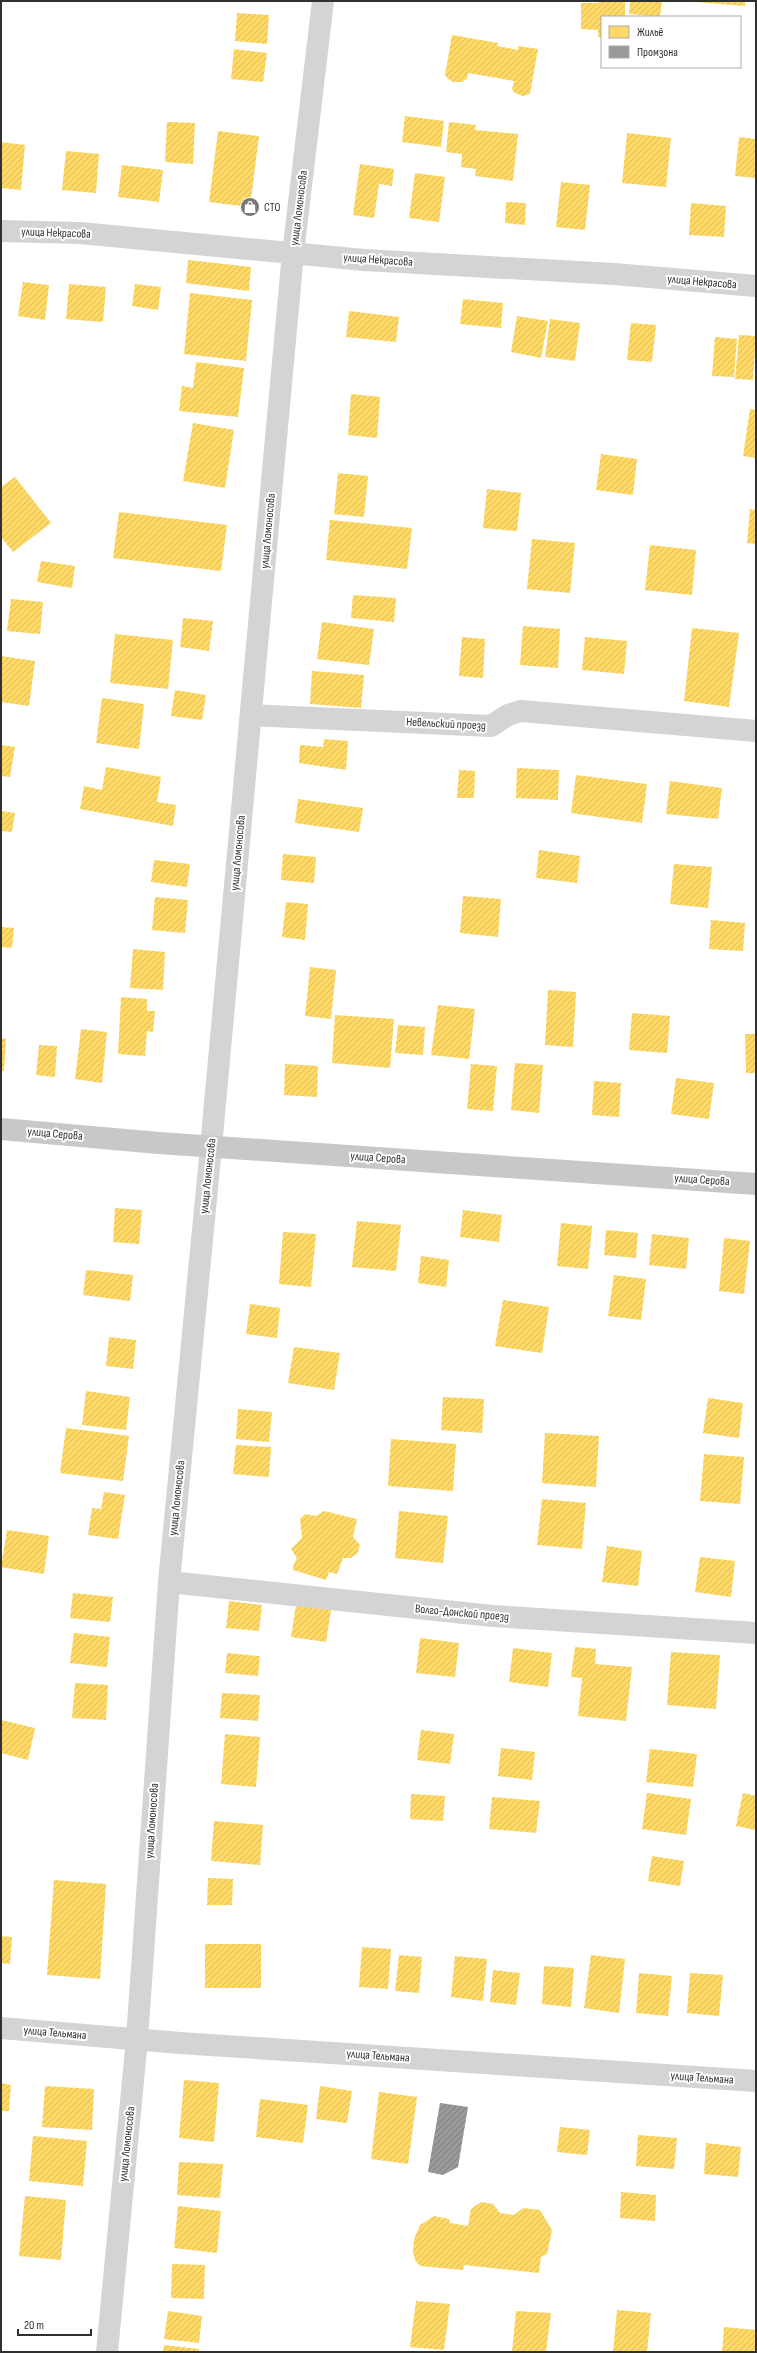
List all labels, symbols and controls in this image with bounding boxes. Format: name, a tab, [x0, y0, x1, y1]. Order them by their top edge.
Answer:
legend	[601, 16, 741, 68]
text: Жильё	[637, 25, 664, 40]
text: Промзона	[637, 45, 678, 60]
street label: улица Ломоносова	[287, 169, 311, 246]
shop icon: СТО	[239, 196, 261, 218]
place label: СТО	[264, 200, 280, 215]
street label: улица Некрасова	[21, 224, 91, 242]
street label: улица Некрасова	[343, 250, 414, 270]
street label: улица Некрасова	[667, 271, 738, 293]
street label: улица Ломоносова	[257, 492, 279, 569]
street label: Невельский проезд	[406, 714, 486, 734]
street label: улица Ломоносова	[227, 814, 249, 891]
street label: улица Серова	[27, 1124, 84, 1144]
street label: улица Ломоносова	[197, 1137, 219, 1214]
street label: улица Серова	[350, 1149, 407, 1167]
street label: улица Серова	[674, 1171, 731, 1189]
street label: улица Ломоносова	[166, 1459, 188, 1536]
street label: Волго-Донской проезд	[414, 1601, 510, 1625]
street label: улица Ломоносова	[142, 1782, 162, 1859]
street label: улица Тельмана	[23, 2023, 88, 2043]
street label: улица Тельмана	[346, 2046, 410, 2066]
street label: улица Тельмана	[670, 2068, 734, 2088]
street label: улица Ломоносова	[116, 2105, 138, 2182]
scale bar	[18, 2311, 91, 2337]
text: 20 m	[24, 2318, 44, 2333]

